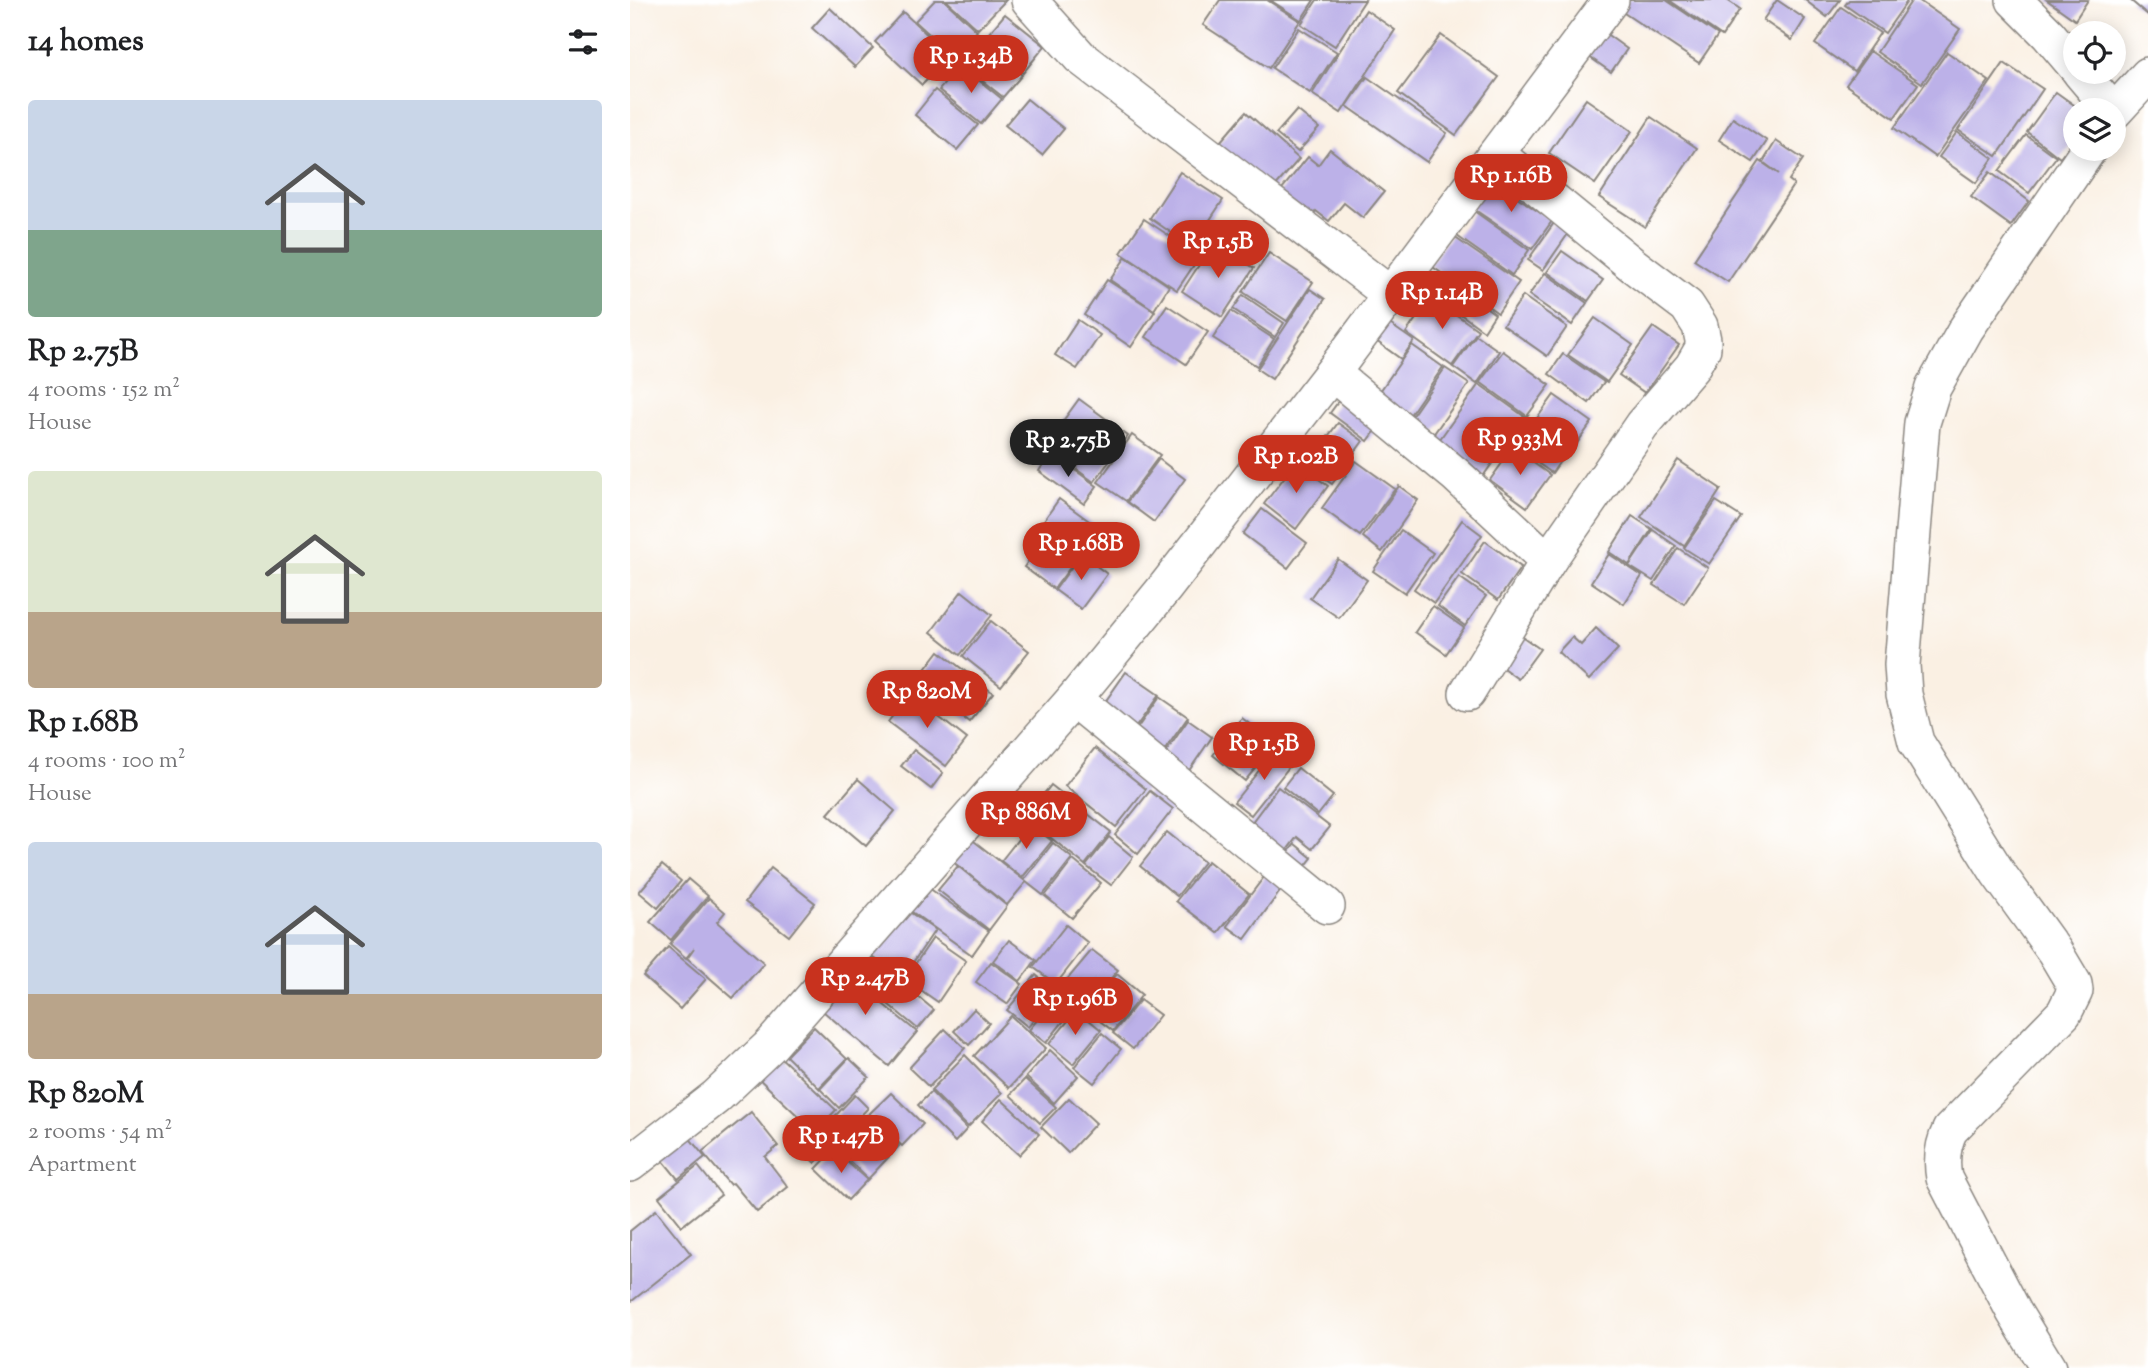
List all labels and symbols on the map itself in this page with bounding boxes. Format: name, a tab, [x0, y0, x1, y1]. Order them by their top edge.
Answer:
pin: Rp 1.34B	[899, 36, 1043, 95]
pin: Rp 1.16B	[1439, 154, 1583, 214]
pin: Rp 1.5B	[1153, 220, 1283, 280]
pin: Rp 1.14B	[1370, 272, 1514, 331]
pin: Rp 933M	[1455, 418, 1585, 477]
pin: Rp 2.75B	[996, 420, 1140, 479]
pin: Rp 1.02B	[1224, 435, 1368, 495]
pin: Rp 1.68B	[1009, 522, 1153, 582]
pin: Rp 820M	[862, 670, 992, 730]
pin: Rp 1.5B	[1199, 722, 1329, 782]
pin: Rp 886M	[961, 792, 1091, 851]
pin: Rp 2.47B	[793, 958, 937, 1017]
pin: Rp 1.96B	[1003, 978, 1147, 1037]
pin: Rp 1.47B	[769, 1116, 913, 1175]

